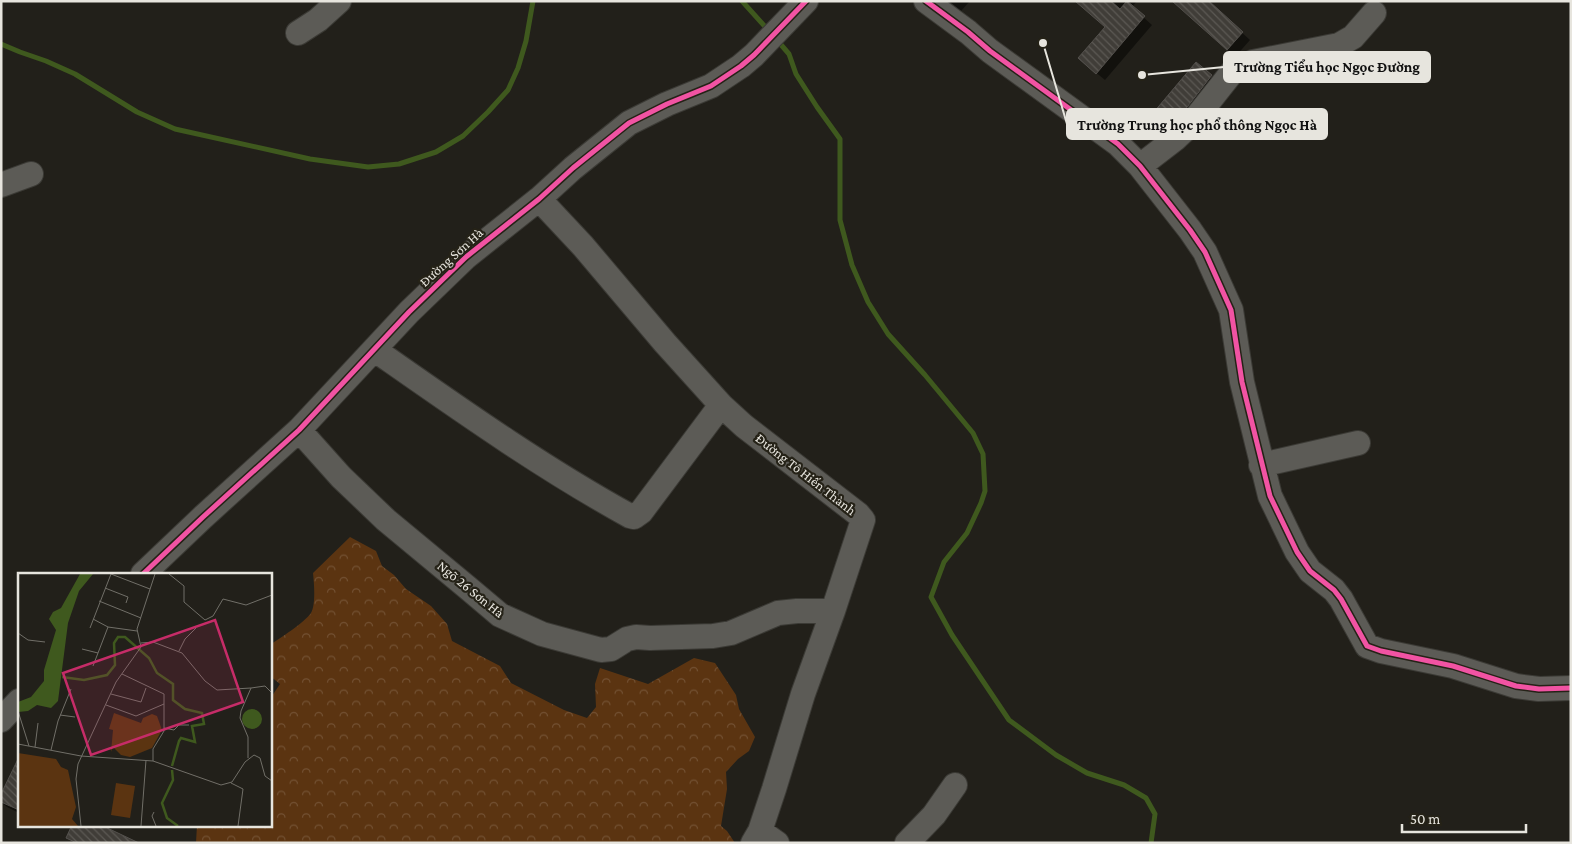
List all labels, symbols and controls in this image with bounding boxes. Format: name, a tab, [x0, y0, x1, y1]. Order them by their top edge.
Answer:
callout: Trường Tiểu học Ngọc Đường	[1224, 52, 1430, 82]
text: Trường Tiểu học Ngọc Đường	[1234, 59, 1420, 75]
callout: Trường Trung học phổ thông Ngọc Hà	[1067, 109, 1327, 139]
text: Trường Trung học phổ thông Ngọc Hà	[1077, 117, 1318, 133]
street label: Đường Sơn Hà	[416, 224, 486, 290]
street label: Đường Tô Hiến Thành	[753, 430, 860, 518]
street label: Ngõ 26 Sơn Hà	[434, 557, 508, 621]
inset map	[18, 573, 271, 826]
scale bar	[1402, 802, 1526, 834]
text: 50 m	[1410, 811, 1440, 827]

